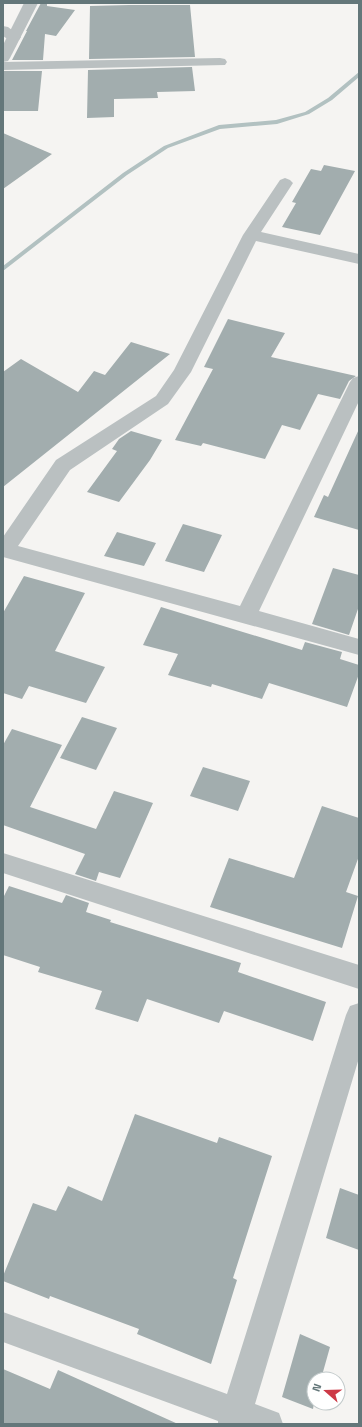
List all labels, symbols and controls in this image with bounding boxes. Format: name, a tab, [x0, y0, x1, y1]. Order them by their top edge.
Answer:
north arrow	[306, 1371, 346, 1411]
text: N	[308, 1381, 325, 1394]

